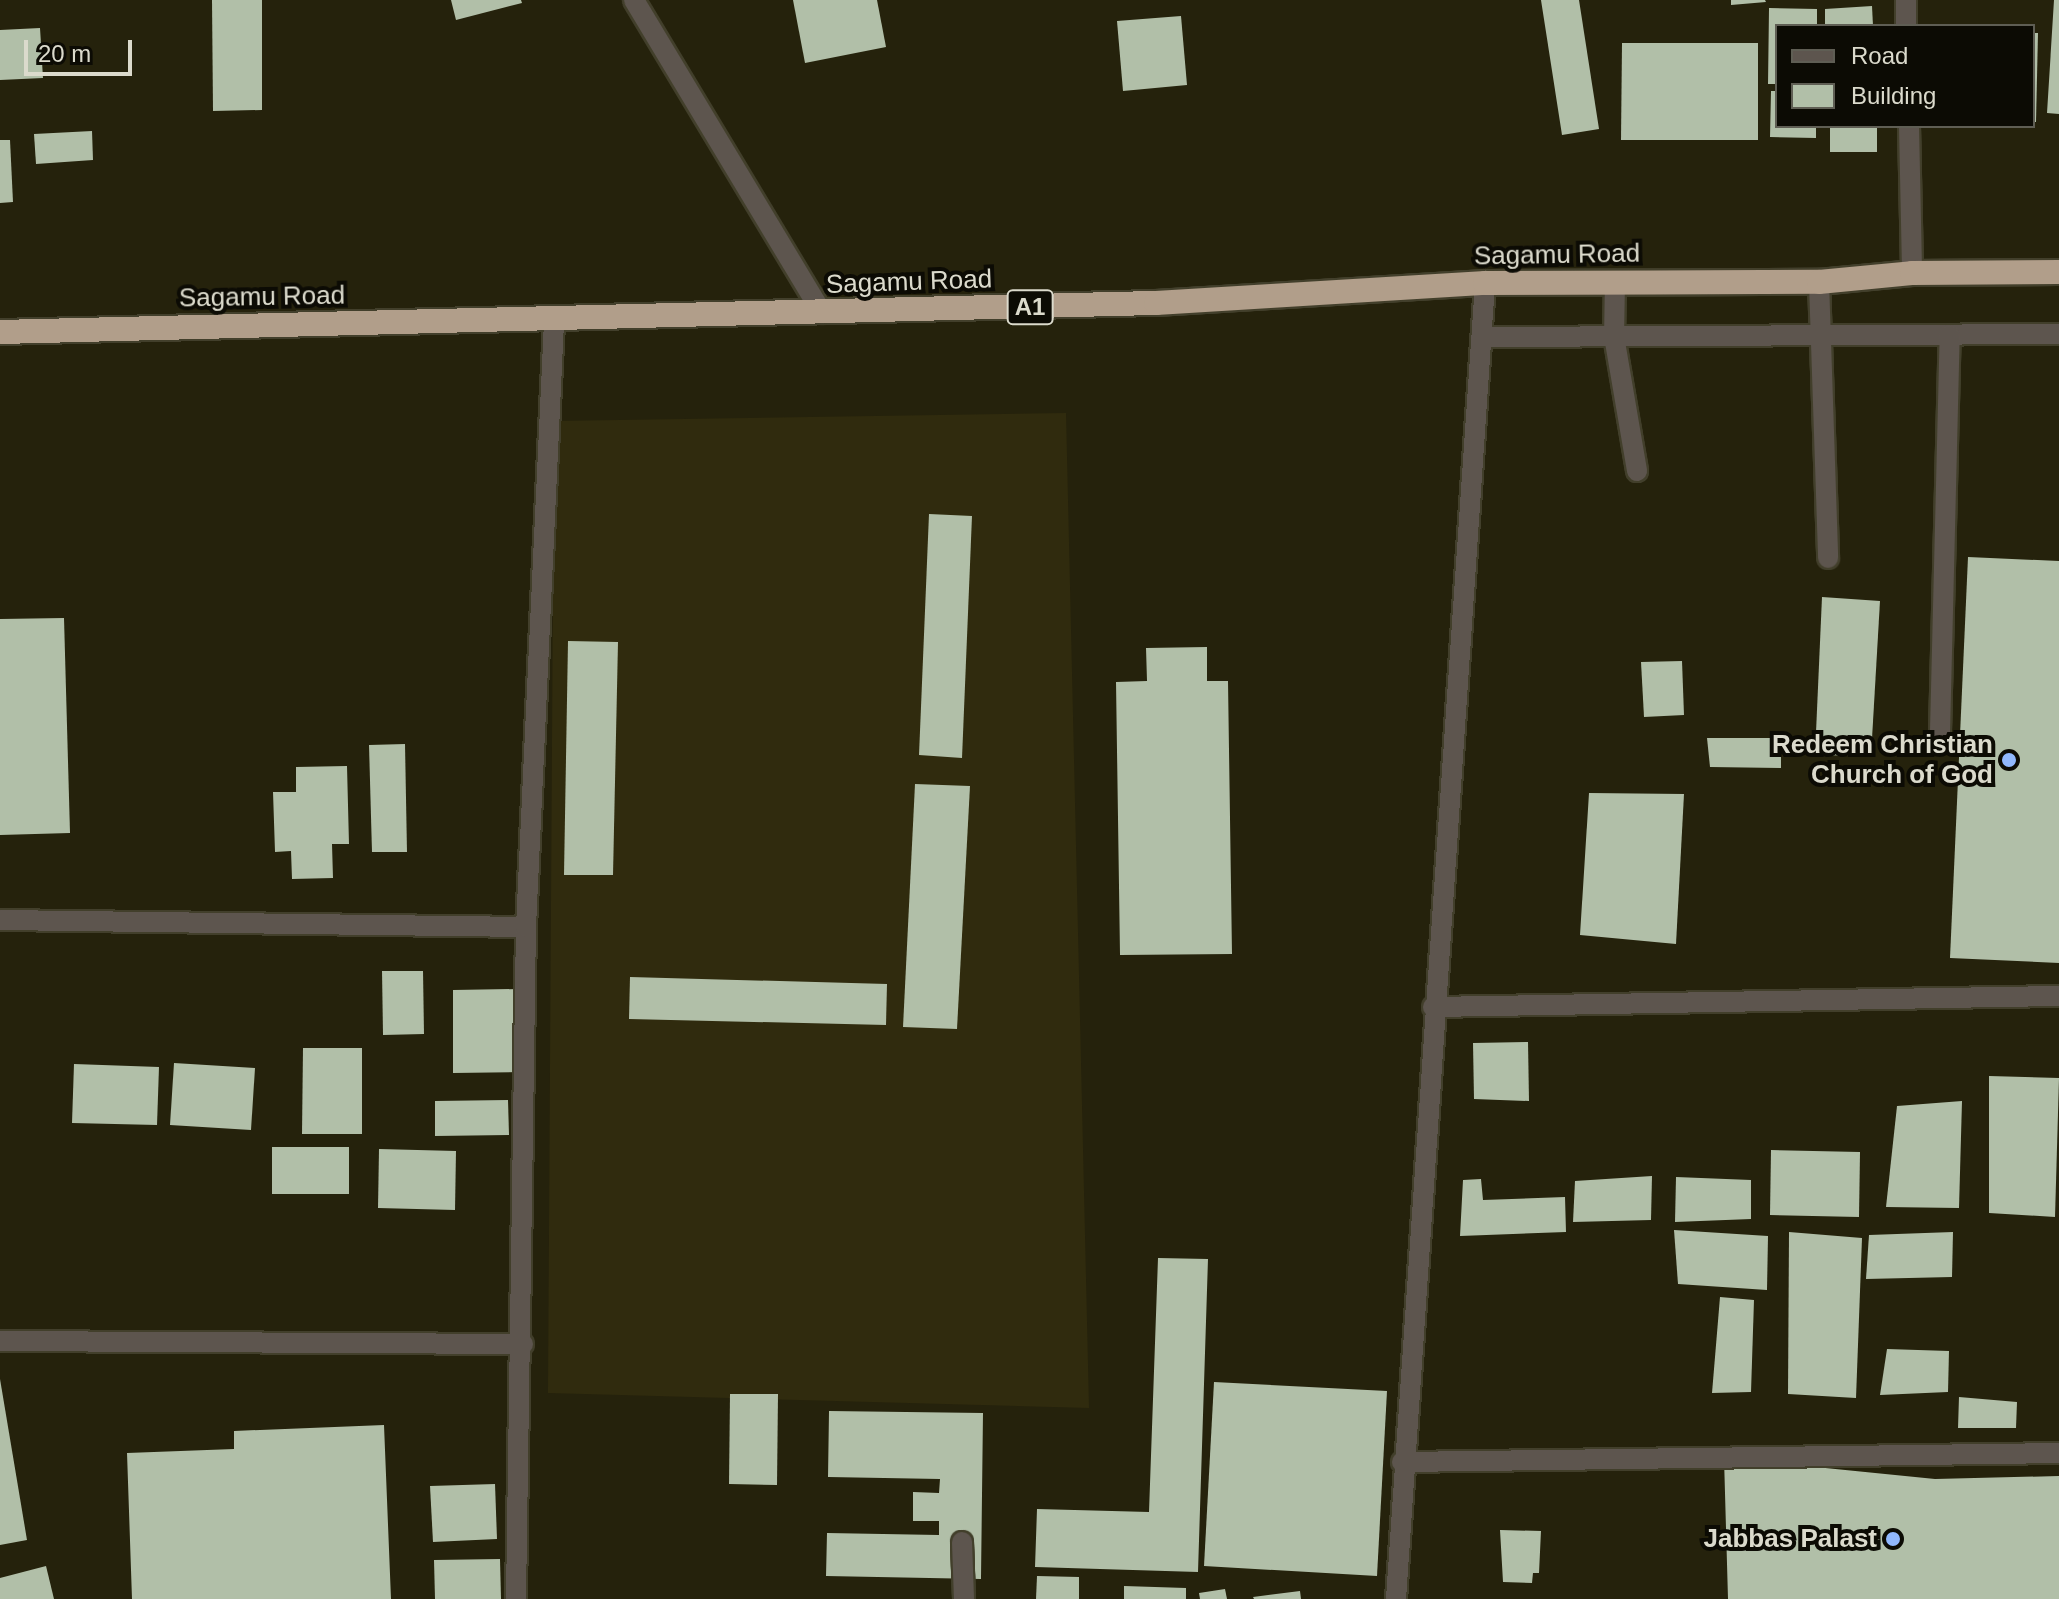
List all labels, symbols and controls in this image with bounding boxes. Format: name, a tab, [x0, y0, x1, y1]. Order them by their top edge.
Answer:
scale bar	[28, 24, 136, 74]
legend	[1775, 24, 2035, 128]
text: 20 m	[38, 40, 91, 67]
text: Road	[1851, 42, 1908, 69]
text: Building	[1851, 82, 1936, 109]
street label: Sagamu Road	[1474, 238, 1640, 272]
street label: Sagamu Road	[825, 264, 993, 300]
street label: Sagamu Road	[179, 280, 345, 314]
road number: A1	[1006, 287, 1054, 327]
place label: Redeem Christian Church of God	[1772, 729, 1993, 790]
marker: Redeem Christian Church of God	[2000, 751, 2018, 769]
place label: Jabbas Palast	[1704, 1523, 1877, 1555]
marker: Jabbas Palast	[1884, 1530, 1902, 1548]

